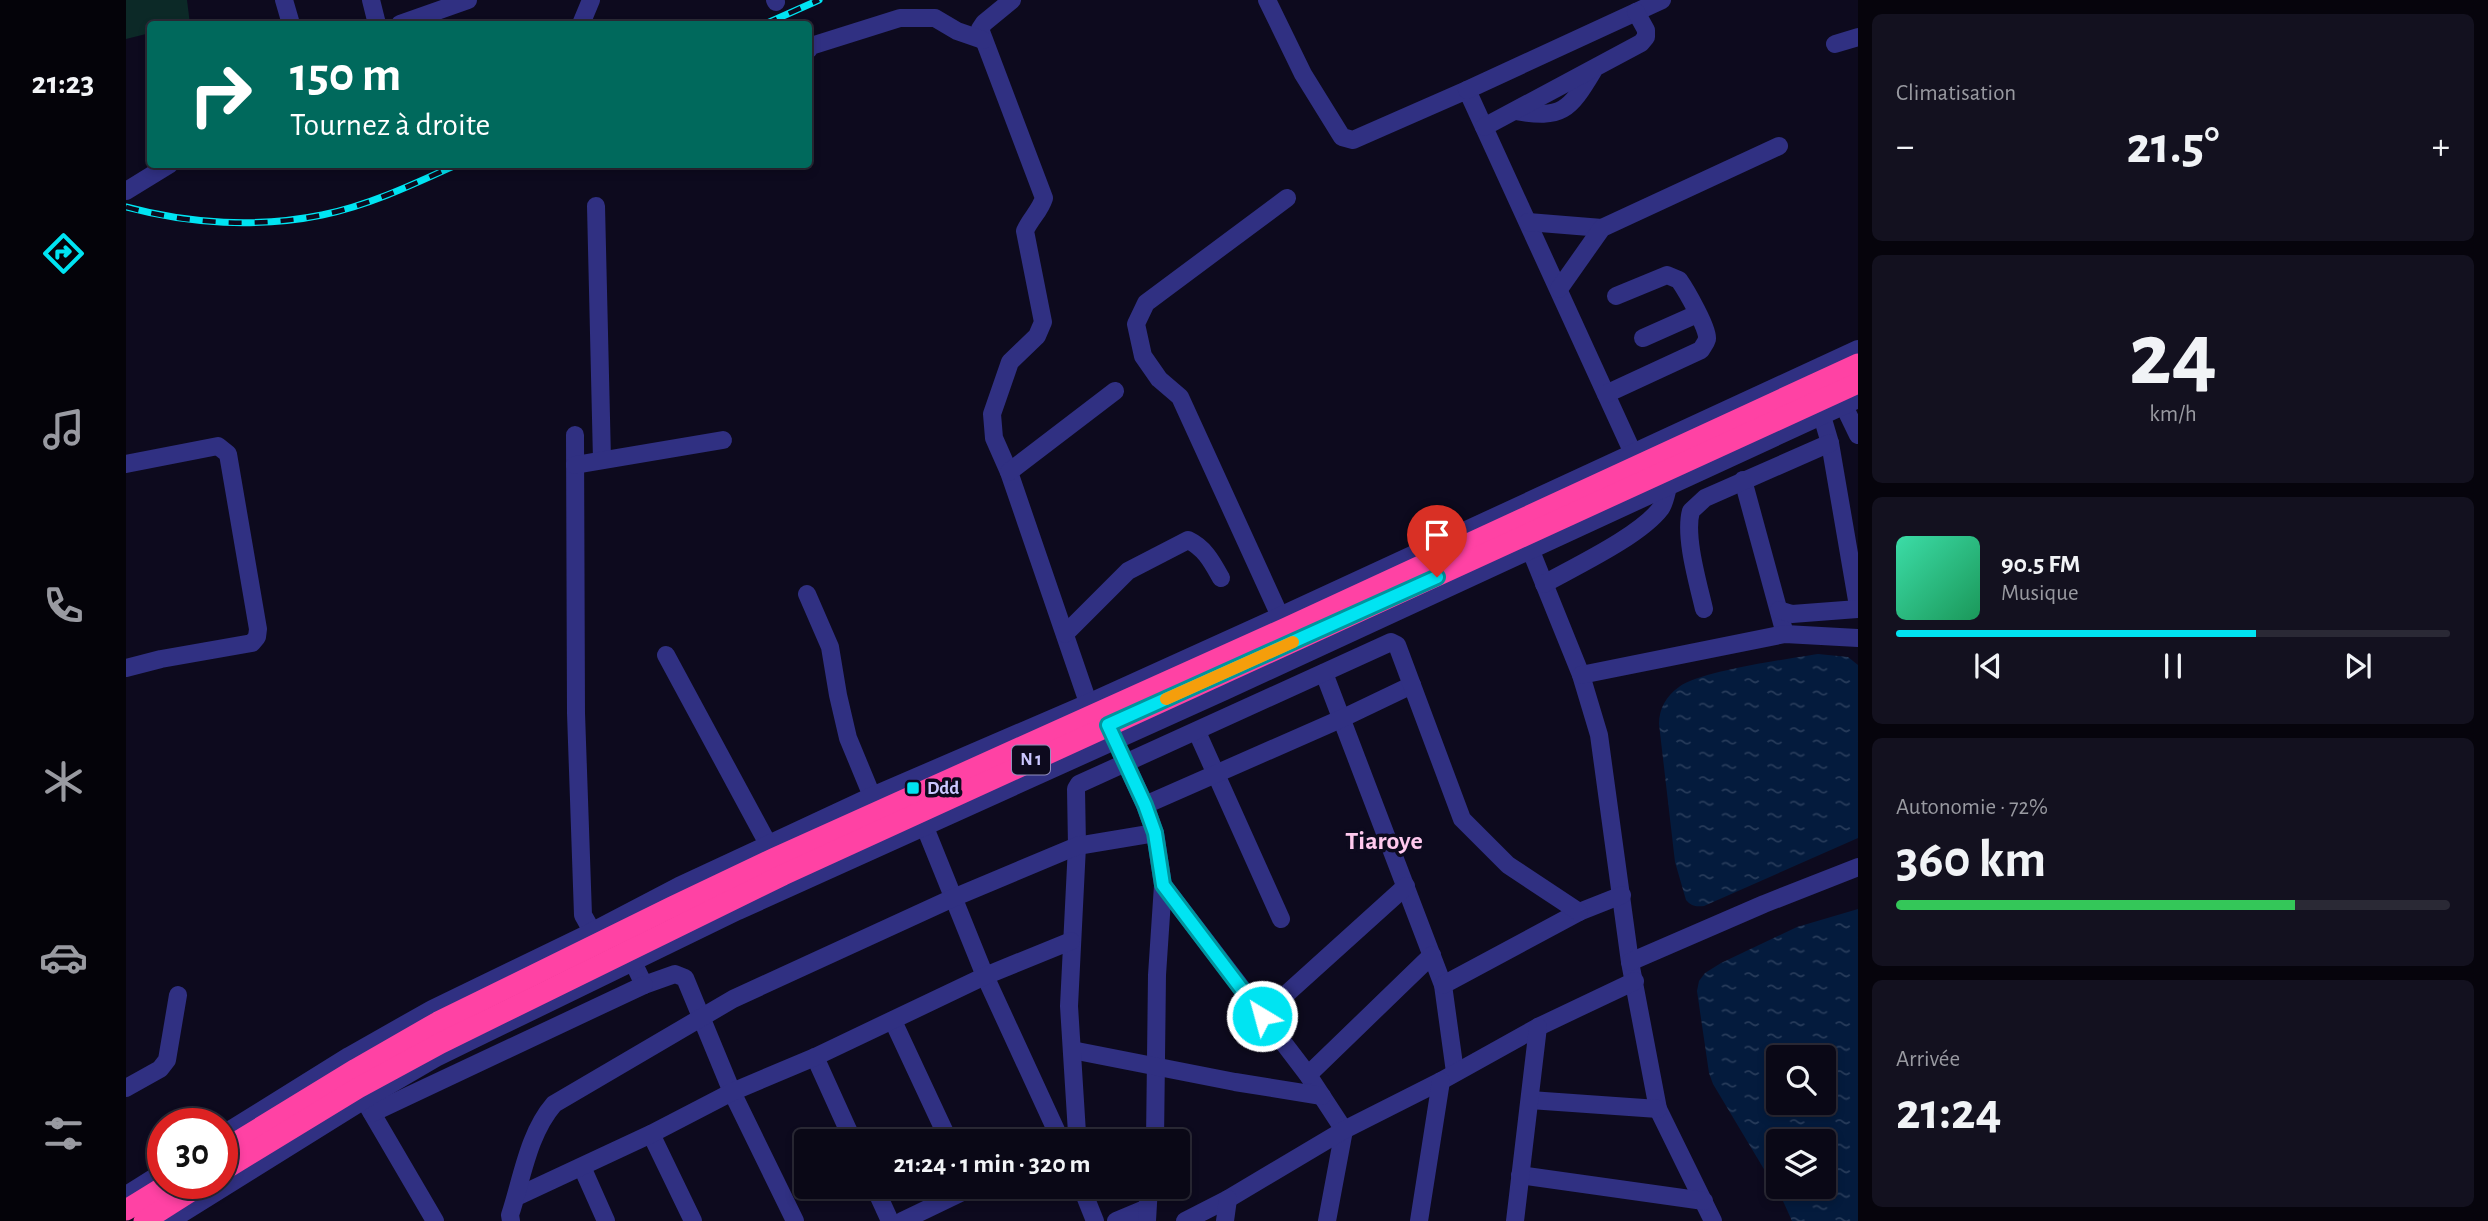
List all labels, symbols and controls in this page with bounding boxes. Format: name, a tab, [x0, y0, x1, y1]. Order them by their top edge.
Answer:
icon: right	[175, 49, 266, 140]
text: 150 m	[290, 51, 401, 100]
text: 21:23	[32, 67, 94, 99]
text: Climatisation	[1896, 82, 2016, 105]
text: Tournez à droite	[290, 109, 490, 141]
text: 21.5°	[2127, 120, 2219, 172]
text: −	[1896, 128, 1914, 166]
text: +	[2432, 128, 2450, 166]
icon: directions	[39, 229, 88, 278]
text: 24	[2129, 310, 2217, 401]
text: km/h	[2149, 403, 2197, 426]
icon: music	[39, 405, 88, 454]
pin	[1407, 505, 1467, 577]
icon: arrive	[1418, 516, 1456, 554]
text: 90.5 FM	[2001, 551, 2081, 577]
icon: phone	[39, 581, 88, 630]
text: Musique	[2001, 582, 2079, 605]
icon: previous	[1969, 647, 2007, 685]
icon: pause	[2154, 647, 2192, 685]
icon: next	[2339, 647, 2377, 685]
road number: N 1	[1012, 746, 1050, 774]
icon: climate	[39, 757, 88, 806]
place label: Ddd	[927, 779, 959, 798]
marker: Ddd	[905, 780, 921, 796]
text: Autonomie · 72%	[1896, 796, 2048, 819]
district label: Tiaroye	[1345, 828, 1423, 854]
text: 360 km	[1896, 834, 2046, 886]
icon: car	[39, 933, 88, 982]
position arrow	[1225, 979, 1299, 1053]
map controls	[1766, 1045, 1836, 1199]
button: search	[1766, 1045, 1836, 1115]
text: Arrivée	[1896, 1048, 1960, 1071]
text: 21:24	[1896, 1086, 2002, 1138]
speed limit sign: 30	[147, 1108, 238, 1199]
icon: filters	[39, 1109, 88, 1158]
button: layers	[1766, 1129, 1836, 1199]
text: 21:24 · 1 min · 320 m	[893, 1151, 1091, 1177]

